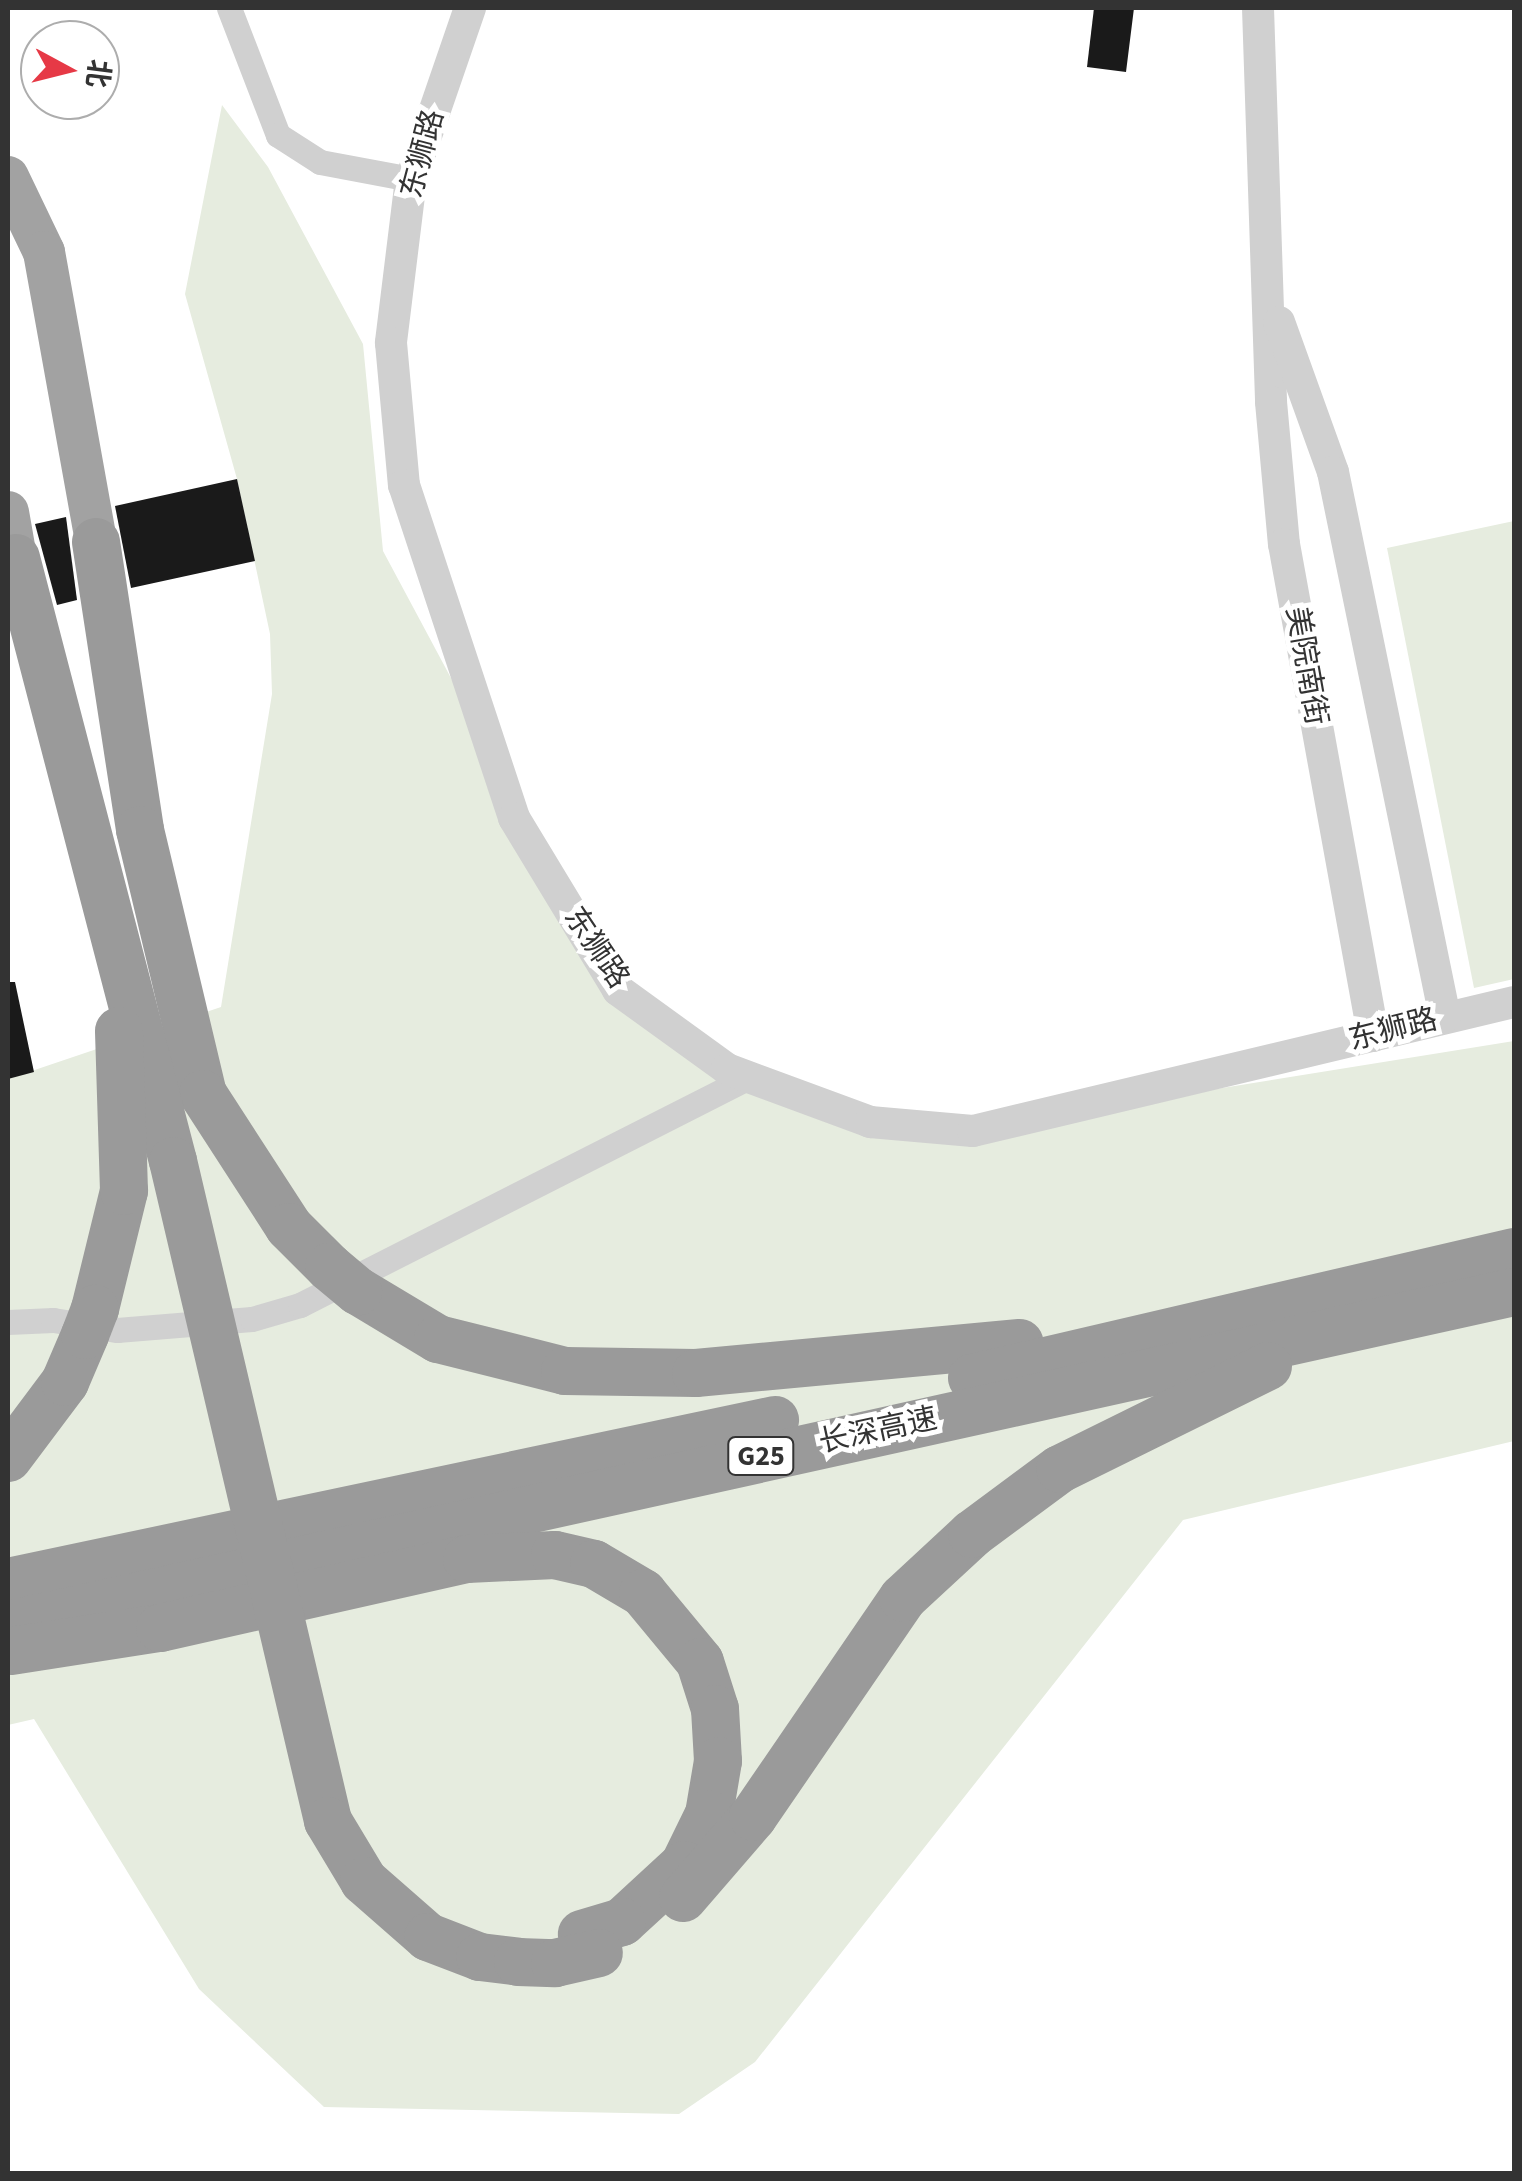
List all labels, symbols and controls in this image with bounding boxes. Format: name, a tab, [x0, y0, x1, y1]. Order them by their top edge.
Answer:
north arrow	[20, 20, 120, 120]
text: 北	[76, 57, 119, 90]
street label: 东狮路	[394, 106, 452, 202]
street label: 美院南街	[1278, 604, 1334, 728]
street label: 东狮路	[556, 901, 636, 995]
street label: 东狮路	[1345, 1002, 1441, 1058]
street label: 长深高速	[816, 1401, 940, 1461]
road number: G25	[726, 1433, 796, 1479]

